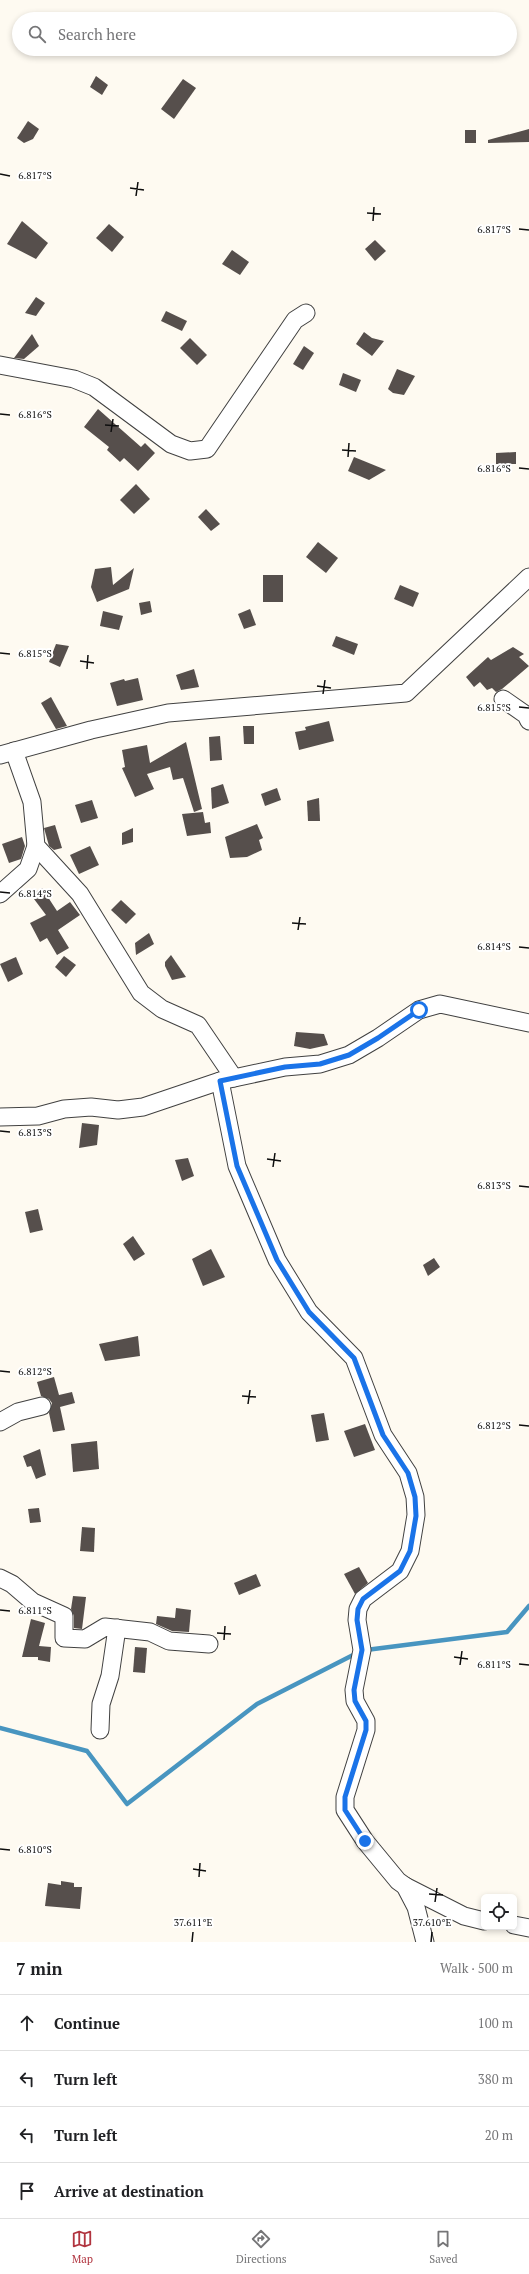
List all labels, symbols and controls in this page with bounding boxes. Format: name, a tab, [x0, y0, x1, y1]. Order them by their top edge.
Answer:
search box	[12, 12, 517, 56]
icon: search	[26, 23, 48, 45]
text: Search here	[58, 24, 136, 44]
text: 6.817°S	[18, 169, 52, 182]
text: 6.817°S	[477, 223, 511, 236]
text: 6.816°S	[18, 408, 52, 421]
text: 6.816°S	[477, 462, 511, 475]
text: 6.815°S	[18, 647, 52, 660]
text: 6.815°S	[477, 701, 511, 714]
text: 6.814°S	[18, 887, 52, 900]
text: 6.814°S	[477, 940, 511, 953]
route start	[410, 1001, 428, 1019]
text: 6.813°S	[18, 1126, 52, 1139]
text: 6.813°S	[477, 1179, 511, 1192]
text: 6.812°S	[18, 1365, 52, 1378]
text: 6.812°S	[477, 1419, 511, 1432]
text: 6.811°S	[18, 1604, 52, 1617]
text: 6.811°S	[477, 1658, 511, 1671]
route end	[356, 1832, 374, 1850]
text: 6.810°S	[18, 1843, 52, 1856]
map controls	[481, 1894, 517, 1930]
button: locate	[481, 1894, 517, 1930]
text: 37.611°E	[174, 1916, 212, 1929]
text: 37.610°E	[413, 1916, 451, 1929]
text: 7 min	[16, 1957, 63, 1980]
text: Walk · 500 m	[440, 1959, 513, 1977]
icon: ahead	[16, 2012, 38, 2034]
text: Continue	[54, 2013, 120, 2033]
text: 100 m	[478, 2014, 513, 2032]
icon: left	[16, 2068, 38, 2090]
text: Turn left	[54, 2069, 118, 2089]
text: 380 m	[478, 2070, 513, 2088]
icon: left	[16, 2124, 38, 2146]
text: Turn left	[54, 2125, 118, 2145]
text: 20 m	[485, 2126, 513, 2144]
icon: arrive	[16, 2180, 38, 2202]
text: Arrive at destination	[54, 2181, 204, 2201]
tab: Map	[71, 2228, 93, 2266]
tab: Directions	[236, 2228, 287, 2266]
tab: Saved	[429, 2228, 458, 2266]

